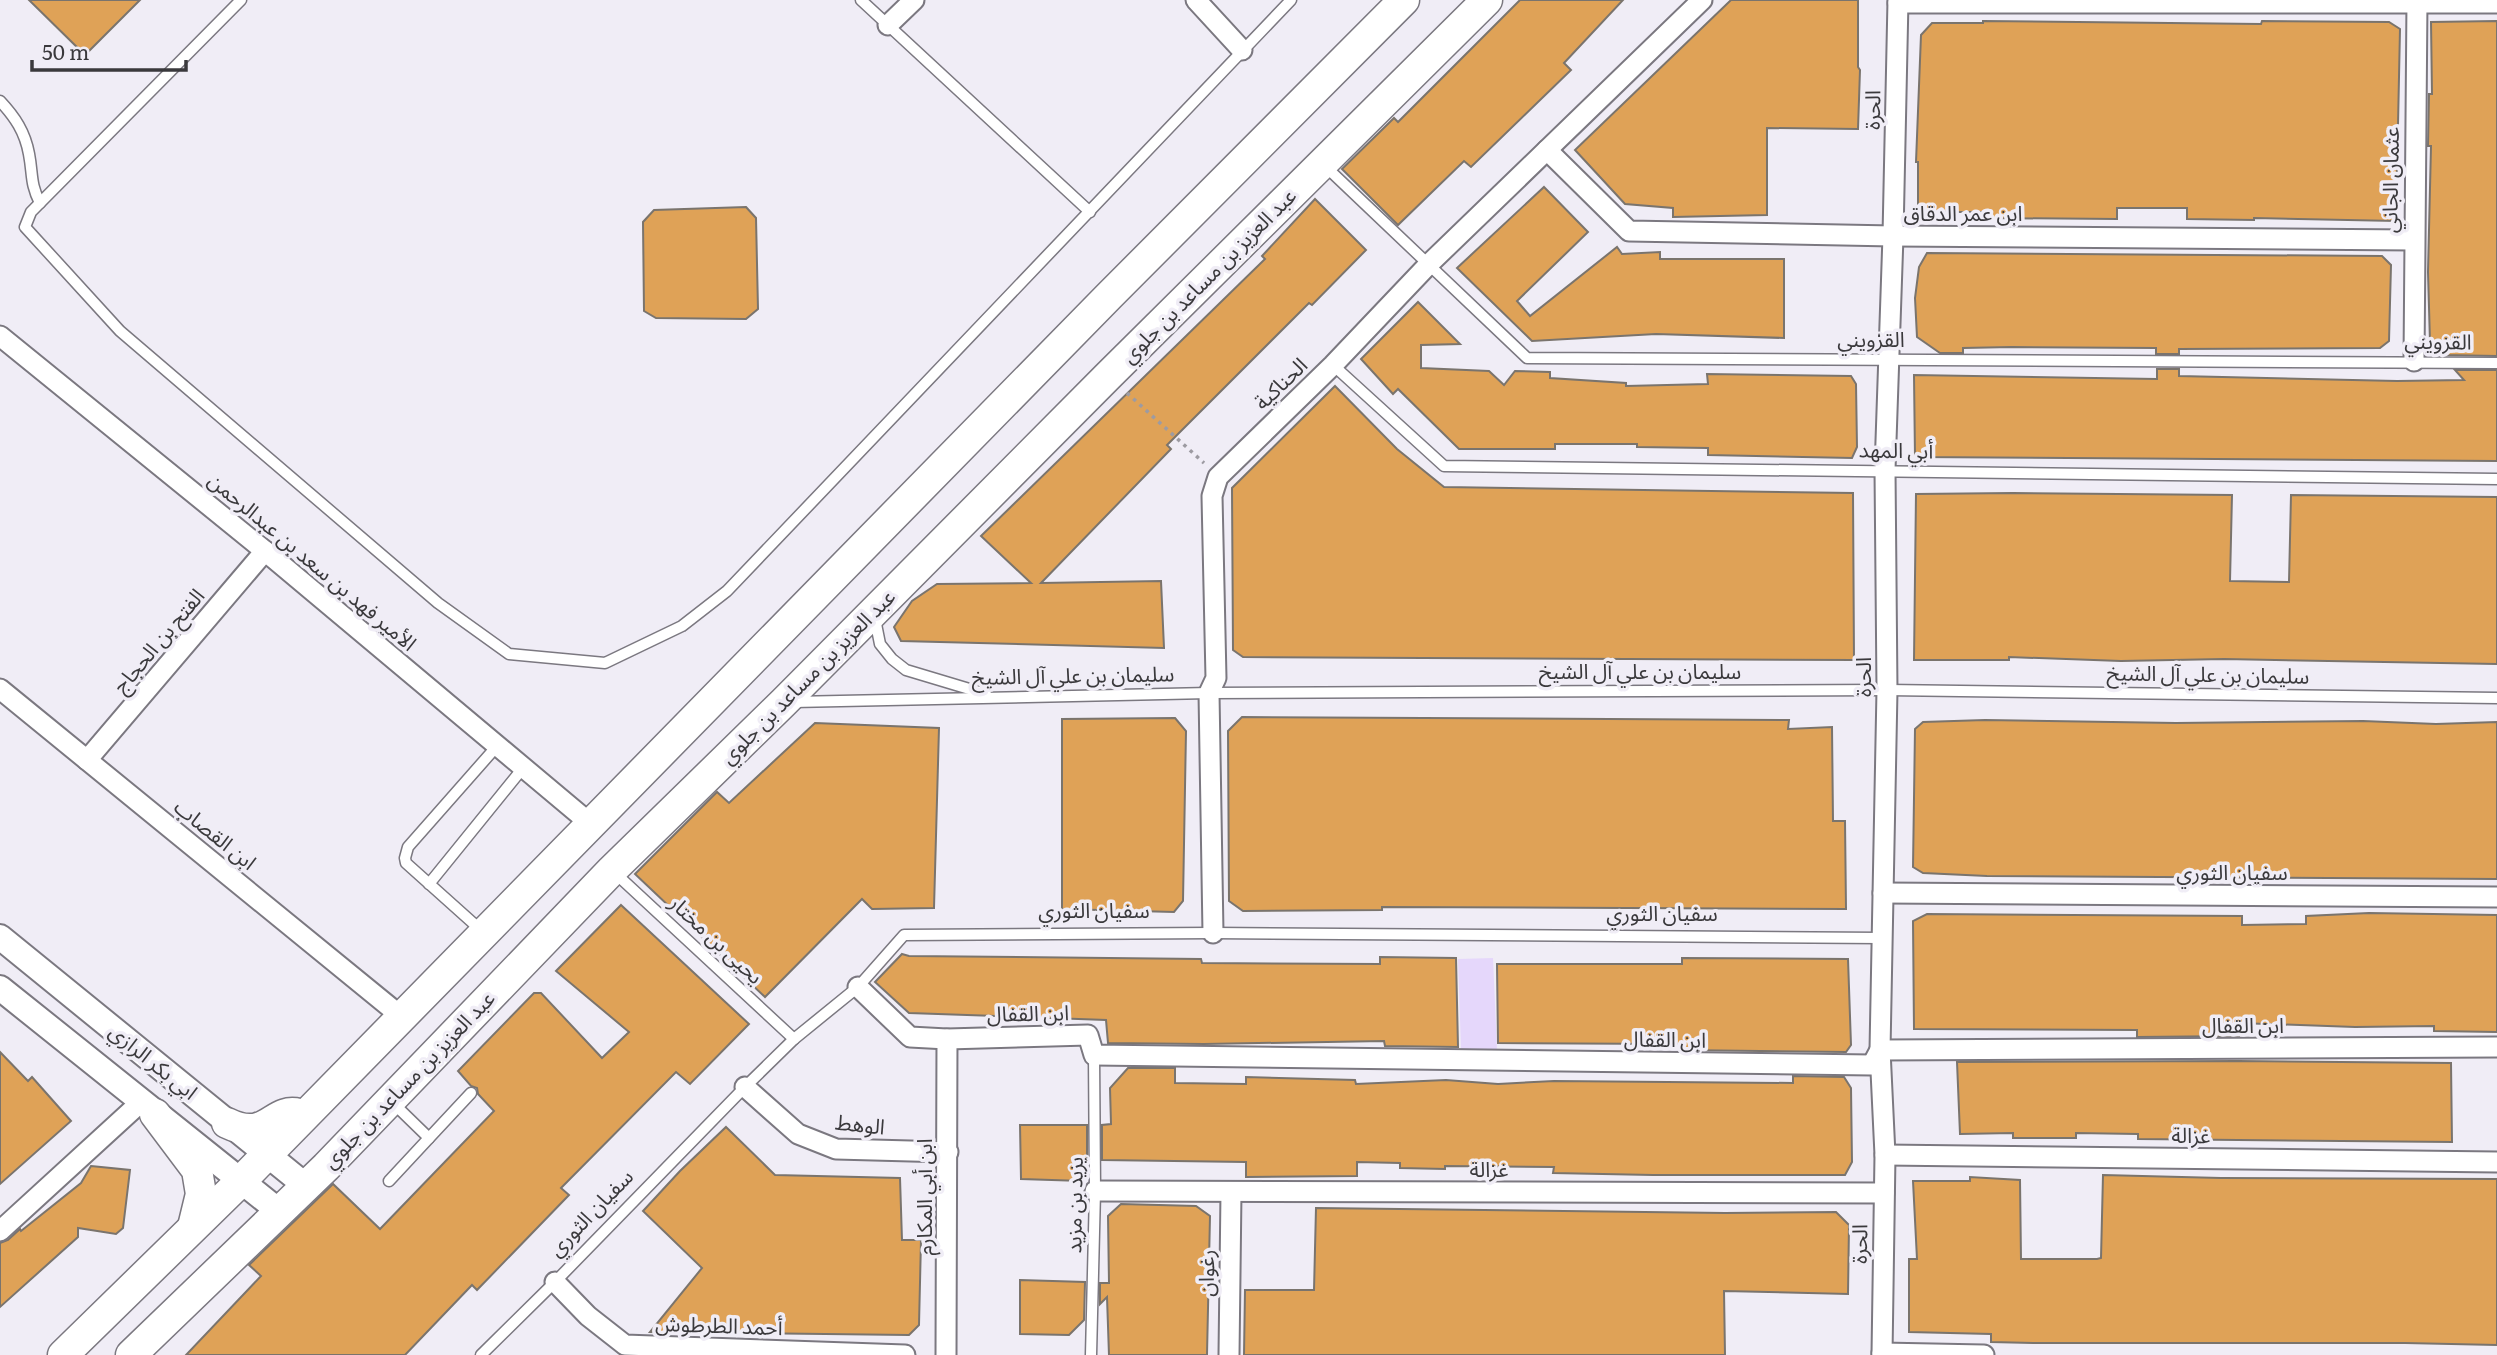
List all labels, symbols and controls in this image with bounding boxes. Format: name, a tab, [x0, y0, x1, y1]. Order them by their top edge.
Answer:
scale bar	[32, 28, 186, 72]
text: 50 m	[42, 35, 89, 66]
street label: الحرة	[1855, 90, 1886, 130]
street label: عثمان الجاني	[2372, 127, 2408, 233]
street label: عبد العزيز بن مساعد بن جلوي	[1113, 180, 1304, 371]
street label: ابن عمر الدقاق	[1904, 196, 2022, 227]
street label: القزويني	[1837, 322, 1905, 356]
street label: القزويني	[2404, 323, 2472, 358]
street label: الحناكية	[1246, 349, 1313, 416]
street label: أبي المهد	[1858, 432, 1934, 468]
street label: الأمير فهد بن سعد بن عبدالرحمن	[203, 463, 425, 657]
street label: الفتح بن الحجاج	[104, 580, 212, 700]
street label: عبد العزيز بن مساعد بن جلوي	[712, 581, 903, 772]
street label: سليمان بن علي آل الشيخ	[1539, 654, 1741, 688]
street label: سليمان بن علي آل الشيخ	[2106, 655, 2310, 693]
street label: سليمان بن علي آل الشيخ	[971, 656, 1175, 694]
street label: الحرة	[1846, 657, 1877, 697]
street label: ابن القصاب	[169, 790, 264, 876]
street label: سفيان الثوري	[2176, 855, 2288, 889]
street label: يحيى بن مختار	[663, 886, 772, 990]
street label: سفيان الثوري	[1038, 893, 1150, 927]
street label: سفيان الثوري	[1606, 896, 1718, 930]
street label: عبد العزيز بن مساعد بن جلوي	[314, 982, 503, 1176]
street label: ابن القفال	[987, 995, 1069, 1028]
street label: ابن القفال	[2202, 1008, 2284, 1039]
street label: ابي بكر الرازي	[102, 1015, 206, 1108]
street label: ابن القفال	[1624, 1021, 1706, 1054]
street label: الوهط	[834, 1104, 887, 1141]
street label: غزالة	[2171, 1118, 2211, 1149]
street label: ابن أبي المكارم	[907, 1139, 941, 1255]
street label: غزالة	[1469, 1152, 1509, 1183]
street label: يزيد بن مزيد	[1056, 1156, 1089, 1254]
street label: سفيان الثوري	[539, 1160, 641, 1264]
street label: الحرة	[1842, 1224, 1873, 1264]
street label: رغوان	[1189, 1249, 1220, 1297]
street label: أحمد الطرطوش	[655, 1306, 783, 1341]

